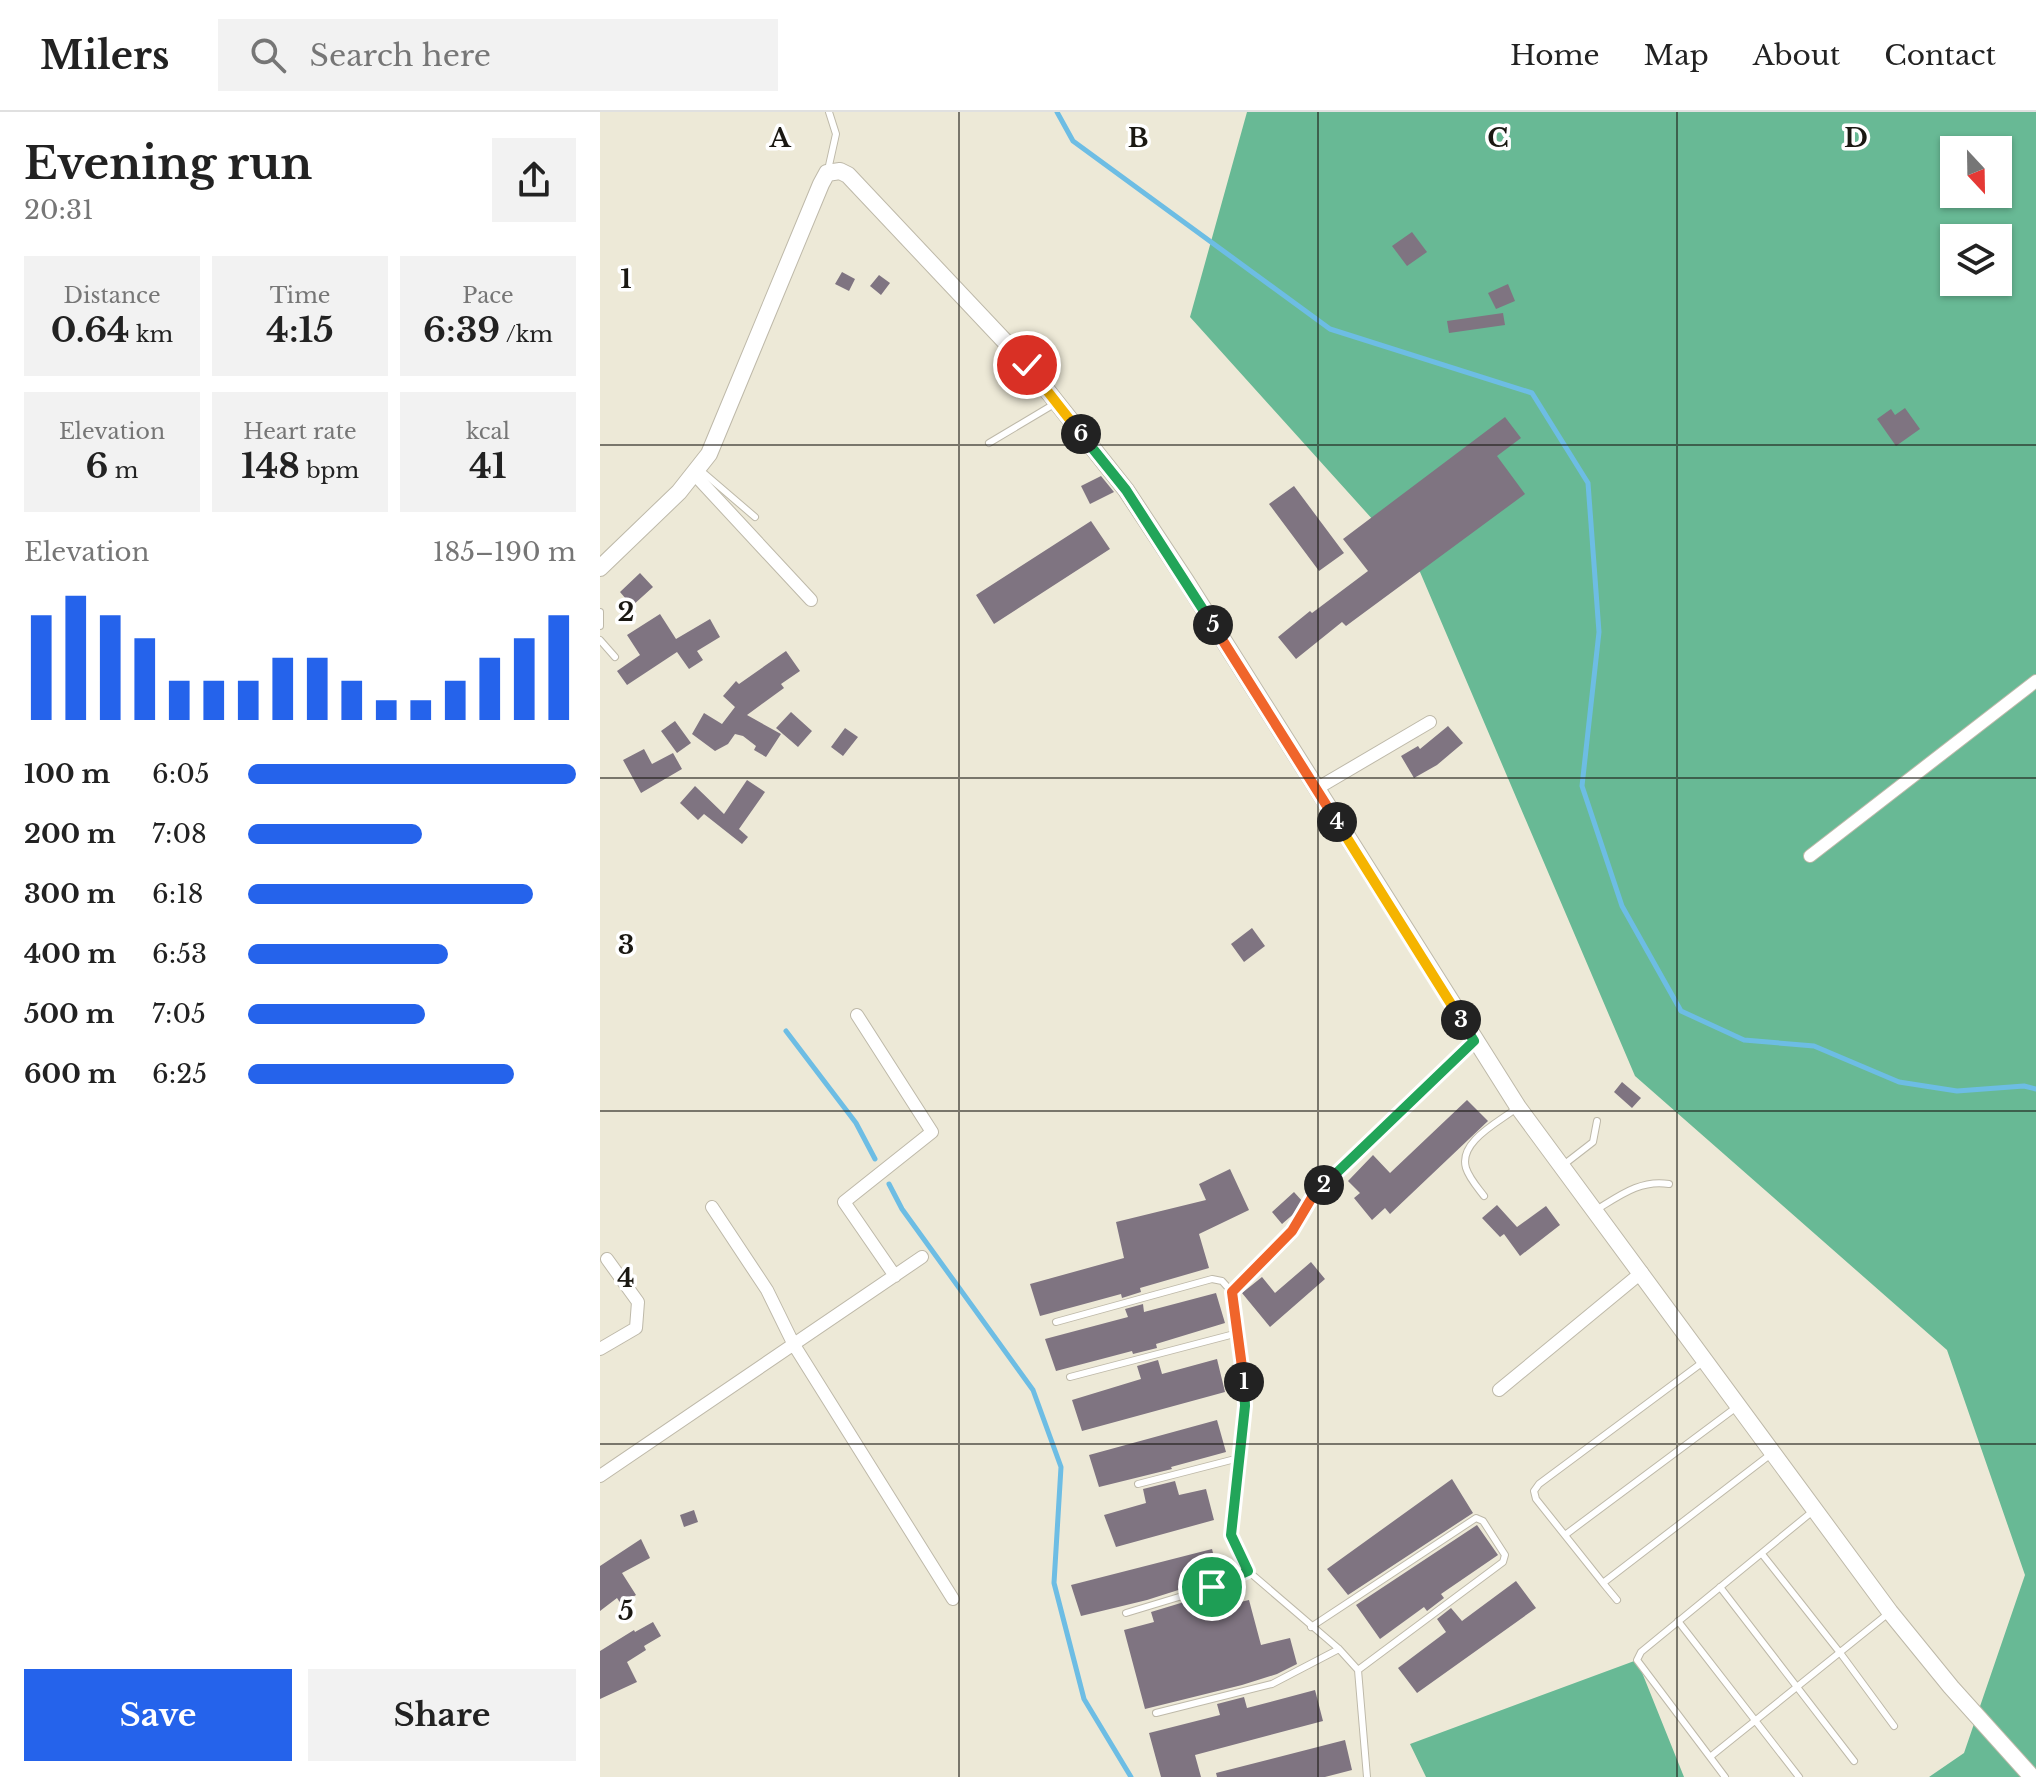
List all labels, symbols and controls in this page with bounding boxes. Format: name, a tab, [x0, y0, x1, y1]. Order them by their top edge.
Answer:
search box	[218, 19, 778, 91]
text: Milers	[40, 32, 170, 79]
icon: search	[246, 33, 290, 77]
text: Search here	[310, 37, 491, 74]
text: Home	[1510, 38, 1600, 73]
text: Map	[1644, 38, 1709, 73]
text: About	[1753, 38, 1840, 73]
text: Contact	[1884, 38, 1996, 73]
text: A	[768, 122, 791, 154]
text: B	[1128, 122, 1148, 154]
text: C	[1487, 122, 1509, 154]
text: D	[1844, 122, 1868, 154]
text: Evening run	[24, 136, 312, 191]
north arrow	[1940, 136, 2012, 208]
map controls	[1940, 136, 2012, 296]
button: share	[492, 138, 576, 222]
text: 20:31	[24, 194, 94, 226]
button: layers	[1940, 224, 2012, 296]
text: 1	[620, 263, 632, 295]
text: Distance	[64, 282, 161, 309]
text: Time	[270, 282, 330, 309]
text: Pace	[462, 282, 514, 309]
text: 0.64	[51, 309, 130, 351]
text: 4:15	[266, 309, 334, 351]
text: 6:39	[423, 309, 500, 351]
text: km	[130, 321, 173, 348]
text: /km	[500, 321, 553, 348]
pin	[993, 331, 1061, 399]
icon: check	[1005, 343, 1049, 387]
pin: 6	[1061, 414, 1101, 454]
text: Elevation	[59, 418, 165, 445]
text: Heart rate	[243, 418, 357, 445]
text: kcal	[466, 418, 510, 445]
text: 6	[1074, 420, 1088, 447]
text: 6	[86, 445, 109, 487]
text: 148	[241, 445, 300, 487]
text: 41	[469, 445, 507, 487]
text: m	[109, 457, 138, 484]
text: bpm	[300, 457, 359, 484]
text: Elevation	[24, 536, 150, 568]
text: 185–190 m	[433, 536, 576, 568]
text: 2	[618, 596, 634, 628]
pin: 5	[1193, 605, 1233, 645]
text: 5	[1206, 611, 1220, 638]
text: 100 m	[24, 758, 110, 790]
text: 6:05	[152, 758, 209, 790]
pin: 4	[1317, 802, 1357, 842]
text: 4	[1330, 808, 1344, 835]
text: 200 m	[24, 818, 116, 850]
text: 7:08	[152, 818, 207, 850]
text: 300 m	[24, 878, 116, 910]
text: 6:18	[152, 878, 203, 910]
text: 3	[618, 929, 634, 961]
text: 400 m	[24, 938, 116, 970]
text: 6:53	[152, 938, 207, 970]
text: 500 m	[24, 998, 114, 1030]
text: 7:05	[152, 998, 206, 1030]
pin: 3	[1441, 1000, 1481, 1040]
text: 3	[1454, 1006, 1468, 1033]
text: 600 m	[24, 1058, 116, 1090]
text: 6:25	[152, 1058, 207, 1090]
pin: 2	[1304, 1165, 1344, 1205]
text: 2	[1317, 1171, 1331, 1198]
text: 4	[617, 1262, 635, 1294]
pin: 1	[1224, 1362, 1264, 1402]
text: 1	[1239, 1368, 1249, 1395]
pin	[1178, 1553, 1246, 1621]
icon: arrive	[1190, 1565, 1234, 1609]
text: 5	[618, 1595, 634, 1627]
button: Save	[24, 1669, 292, 1761]
button: Share	[308, 1669, 576, 1761]

